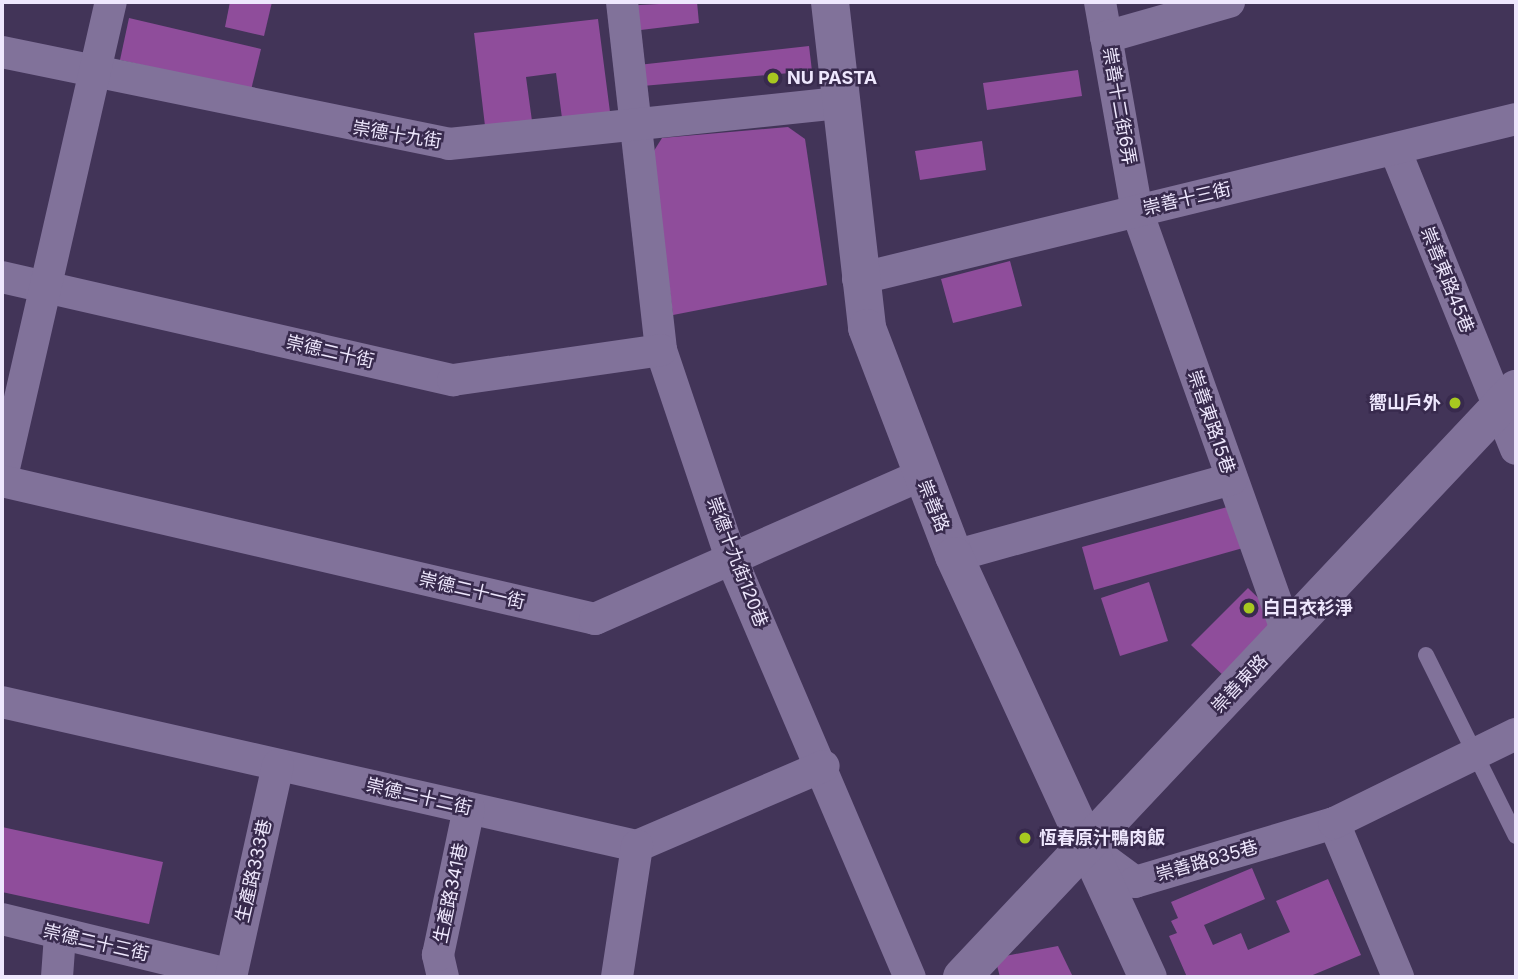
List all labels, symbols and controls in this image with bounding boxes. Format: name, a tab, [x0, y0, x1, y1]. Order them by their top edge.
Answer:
street label: 崇善十二街6弄	[1098, 45, 1140, 167]
place label: NU PASTA	[787, 67, 877, 89]
marker: NU PASTA	[765, 70, 781, 86]
street label: 崇德十九街	[351, 117, 443, 153]
street label: 崇善十三街	[1141, 178, 1233, 220]
street label: 崇善東路45巷	[1416, 224, 1478, 336]
street label: 崇德二十街	[284, 331, 376, 373]
street label: 崇善東路15巷	[1183, 367, 1239, 477]
place label: 嚮山戶外	[1369, 392, 1441, 414]
marker: 嚮山戶外	[1447, 395, 1463, 411]
street label: 崇善路	[913, 477, 953, 535]
street label: 崇德十九街120巷	[702, 494, 772, 630]
street label: 崇德二十一街	[417, 568, 527, 614]
place label: 白日衣衫淨	[1263, 597, 1353, 619]
marker: 白日衣衫淨	[1241, 600, 1257, 616]
street label: 崇善東路	[1208, 650, 1272, 718]
street label: 崇德二十二街	[364, 774, 474, 820]
street label: 生產路333巷	[232, 817, 276, 925]
place label: 恆春原汁鴨肉飯	[1039, 827, 1165, 849]
marker: 恆春原汁鴨肉飯	[1017, 830, 1033, 846]
street label: 崇善路835巷	[1153, 836, 1261, 886]
street label: 生產路341巷	[430, 841, 472, 945]
street label: 崇德二十三街	[41, 920, 151, 966]

